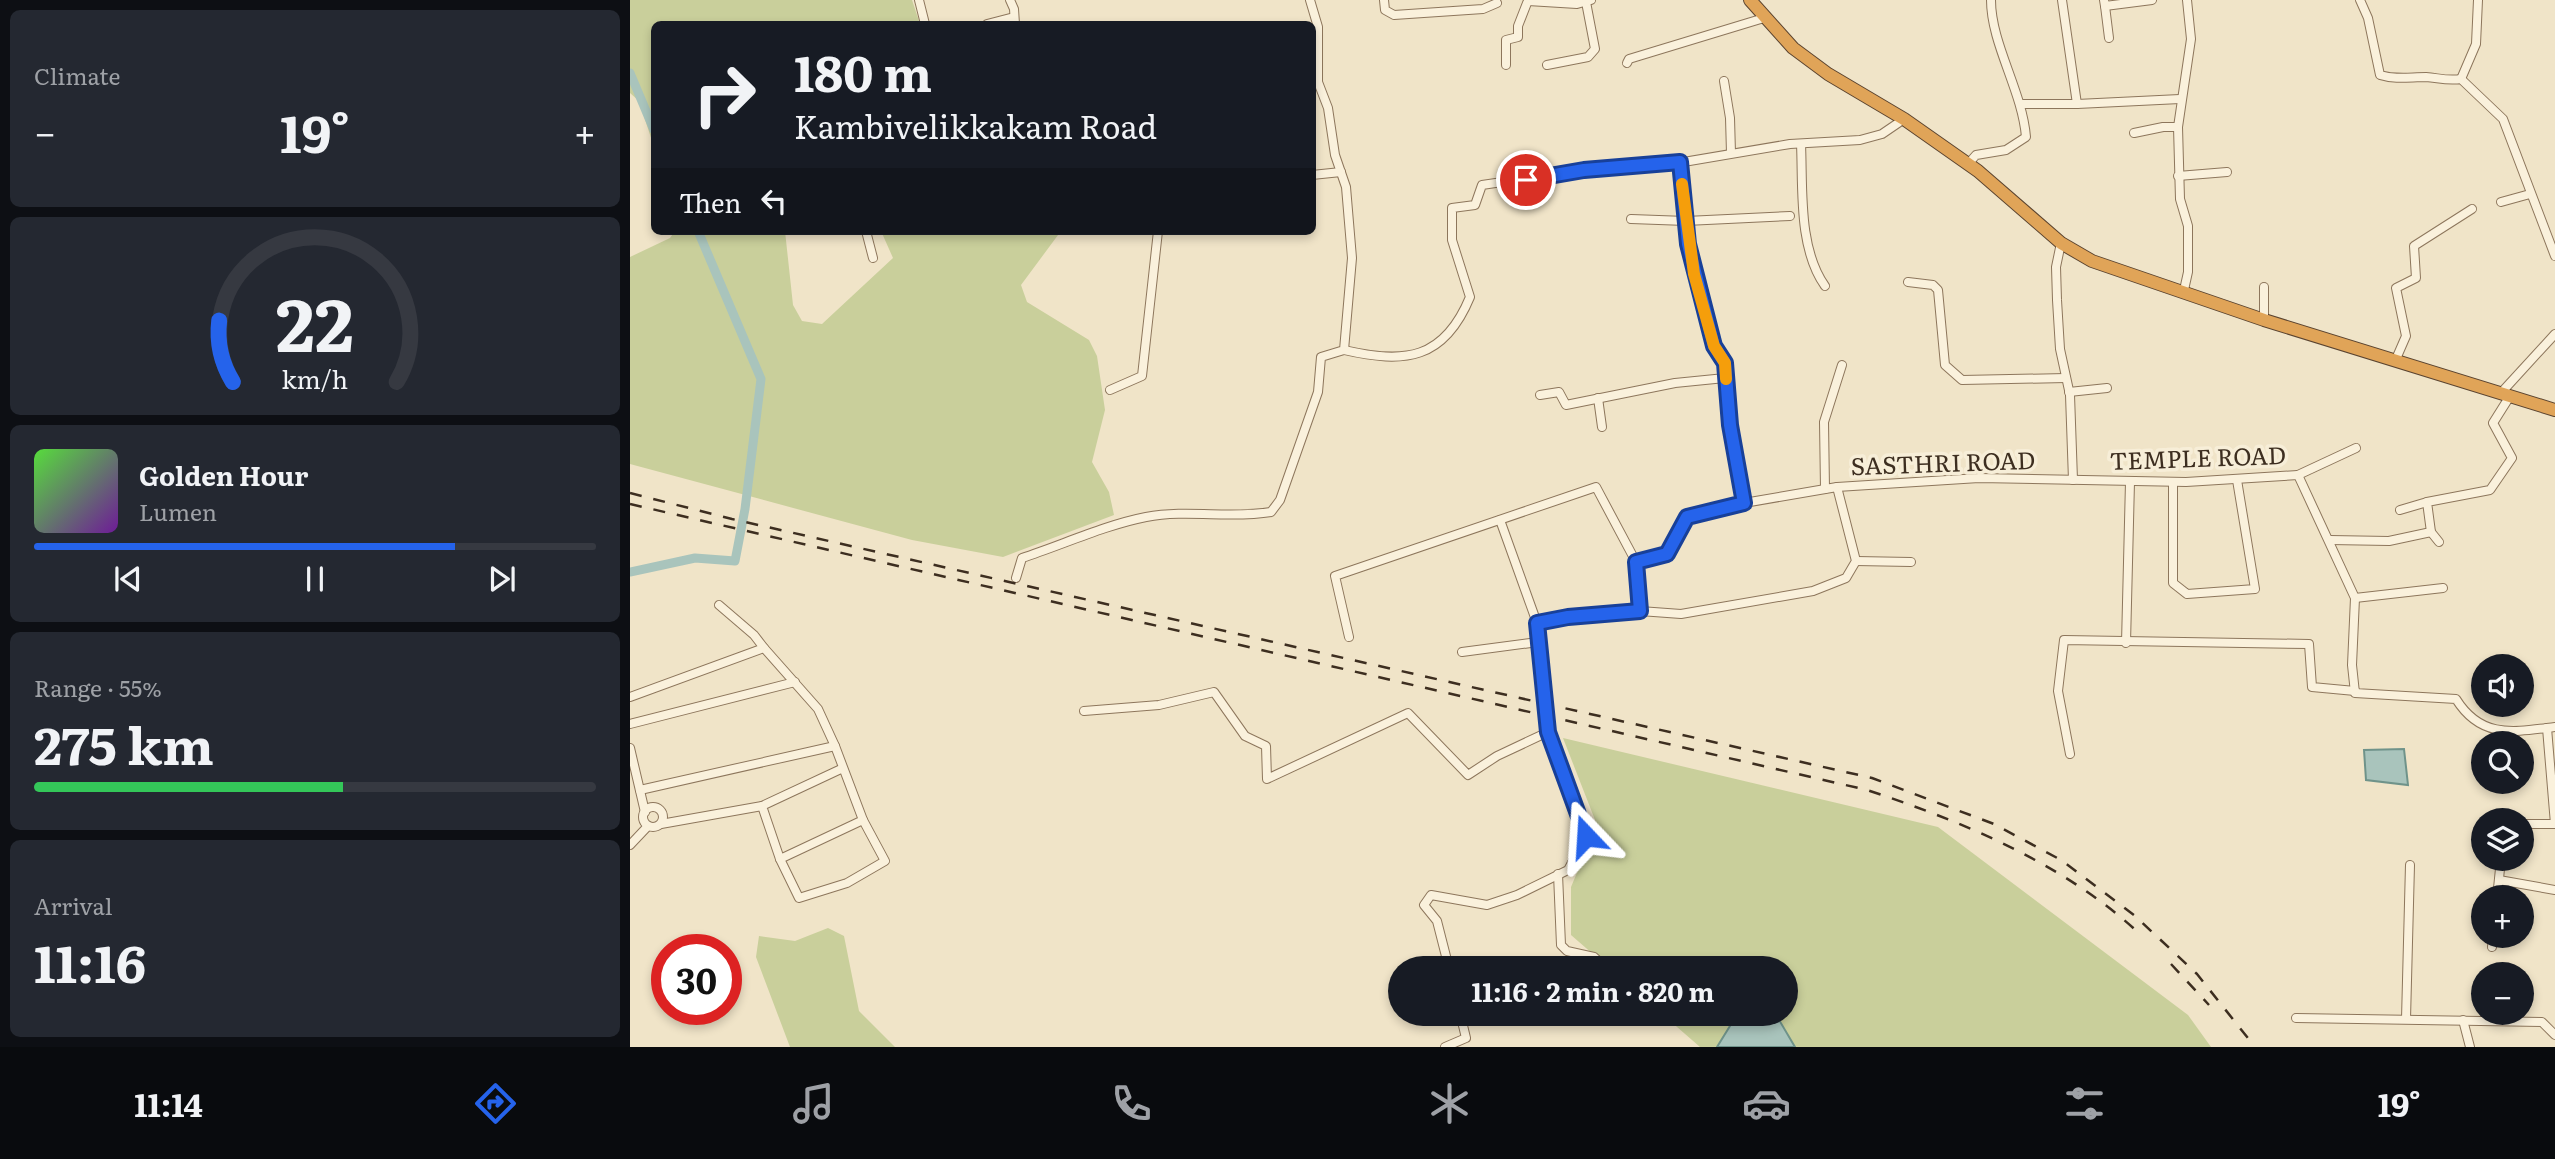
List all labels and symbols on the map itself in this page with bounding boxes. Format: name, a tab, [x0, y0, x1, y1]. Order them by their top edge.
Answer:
pin	[1496, 150, 1556, 210]
street label: TEMPLE ROAD	[2109, 436, 2287, 477]
street label: SASTHRI ROAD	[1850, 441, 2036, 482]
position arrow	[1549, 799, 1623, 873]
speed limit sign: 30	[651, 934, 742, 1025]

